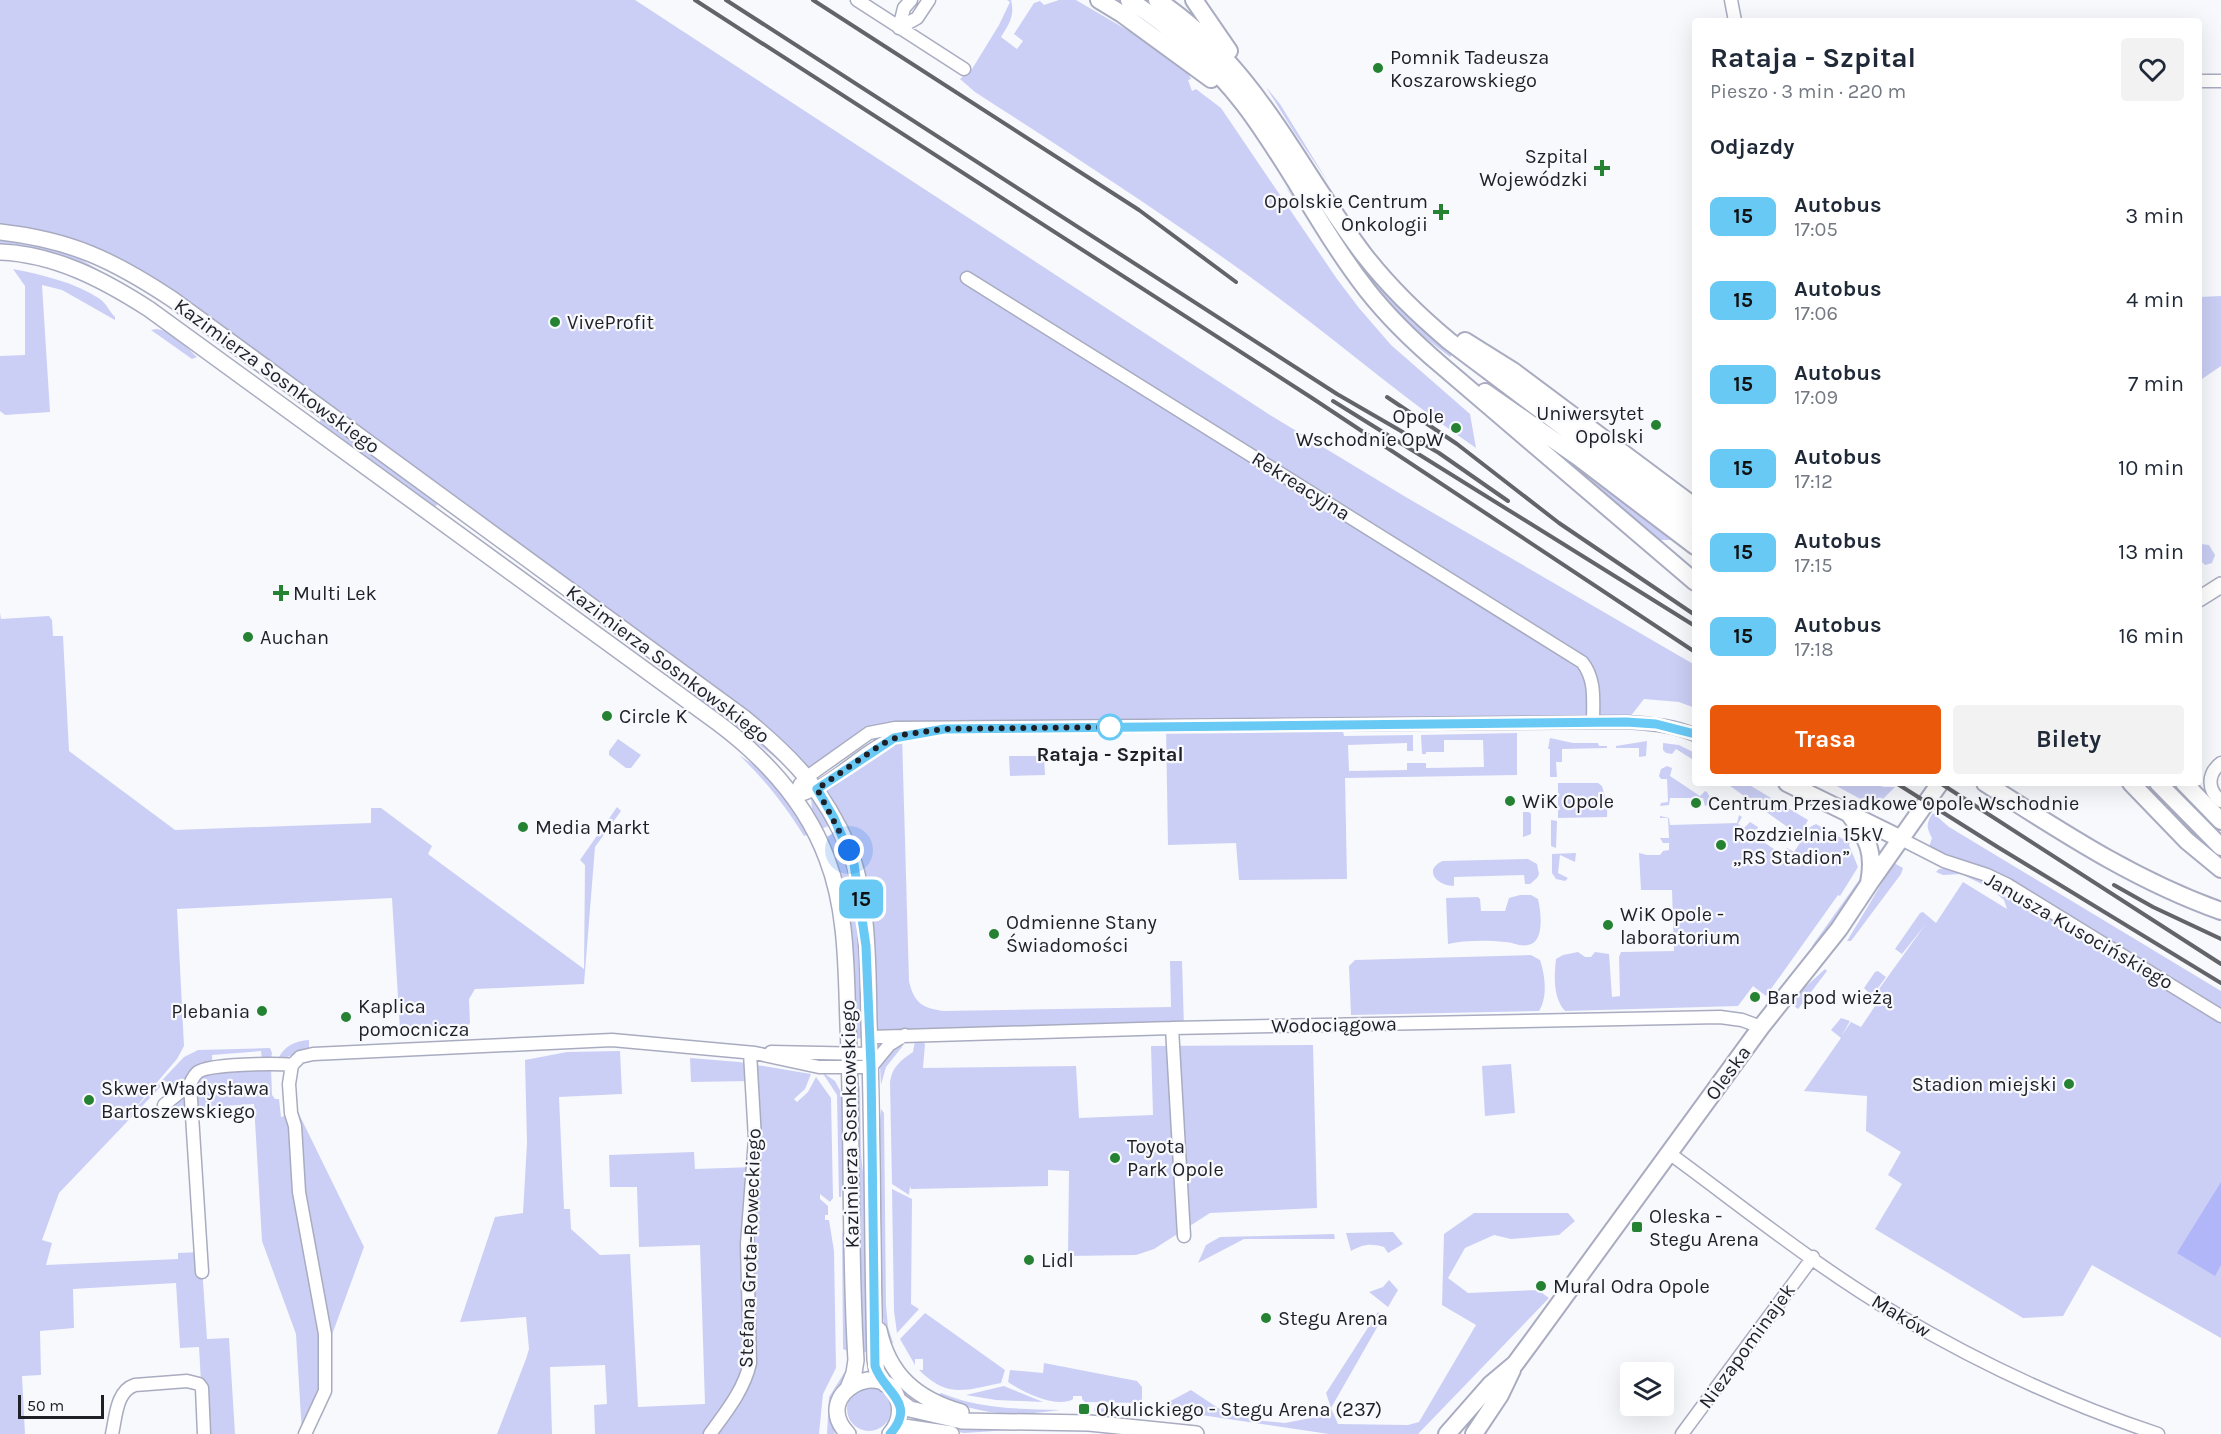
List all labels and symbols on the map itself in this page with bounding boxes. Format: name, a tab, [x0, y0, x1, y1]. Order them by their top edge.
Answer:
place label: Pomnik Tadeusza Koszarowskiego	[1390, 46, 1549, 92]
marker: Pomnik Tadeusza Koszarowskiego	[1371, 61, 1385, 75]
place label: Szpital Wojewódzki	[1479, 145, 1588, 191]
marker: Szpital Wojewódzki	[1593, 159, 1611, 177]
place label: Opolskie Centrum Onkologii	[1264, 190, 1428, 236]
marker: Opolskie Centrum Onkologii	[1432, 203, 1450, 221]
street label: Kazimierza Sosnkowskiego	[170, 294, 384, 458]
place label: ViveProfit	[567, 311, 655, 334]
marker: ViveProfit	[548, 315, 562, 329]
place label: Uniwersytet Opolski	[1536, 402, 1644, 448]
place label: Opole Wschodnie OpW	[1296, 405, 1444, 451]
marker: Uniwersytet Opolski	[1649, 418, 1663, 432]
marker: Opole Wschodnie OpW	[1449, 421, 1463, 435]
street label: Rekreacyjna	[1248, 447, 1354, 525]
street label: Kazimierza Sosnkowskiego	[562, 580, 774, 748]
place label: Multi Lek	[293, 582, 377, 605]
marker: Multi Lek	[274, 586, 288, 600]
place label: Auchan	[260, 626, 329, 649]
marker: Auchan	[241, 630, 255, 644]
place label: Circle K	[619, 705, 688, 728]
marker: Circle K	[600, 709, 614, 723]
marker: Rataja - Szpital	[1097, 714, 1123, 740]
place label: Rataja - Szpital	[1036, 743, 1184, 766]
place label: WiK Opole	[1522, 790, 1614, 813]
place label: Centrum Przesiadkowe Opole Wschodnie	[1708, 792, 2079, 815]
marker: WiK Opole	[1503, 794, 1517, 808]
marker: Centrum Przesiadkowe Opole Wschodnie	[1689, 796, 1703, 810]
place label: Media Markt	[535, 816, 650, 839]
marker: Media Markt	[516, 820, 530, 834]
place label: Rozdzielnia 15kV „RS Stadion”	[1733, 823, 1883, 869]
your location	[834, 835, 864, 865]
marker: Rozdzielnia 15kV „RS Stadion”	[1714, 838, 1728, 852]
street label: Janusza Kusocińskiego	[1981, 868, 2177, 994]
line badge: 15	[834, 880, 888, 918]
place label: WiK Opole - laboratorium	[1620, 903, 1740, 949]
place label: Odmienne Stany Świadomości	[1006, 911, 1157, 957]
marker: WiK Opole - laboratorium	[1601, 918, 1615, 932]
marker: Odmienne Stany Świadomości	[987, 927, 1001, 941]
place label: Bar pod wieżą	[1767, 986, 1893, 1009]
marker: Bar pod wieżą	[1748, 990, 1762, 1004]
place label: Kaplica pomocnicza	[358, 995, 469, 1041]
place label: Plebania	[171, 1000, 250, 1023]
street label: Kazimierza Sosnkowskiego	[836, 1000, 864, 1248]
marker: Plebania	[255, 1004, 269, 1018]
marker: Kaplica pomocnicza	[339, 1010, 353, 1024]
street label: Wodociągowa	[1271, 1012, 1397, 1038]
street label: Oleska	[1701, 1041, 1755, 1105]
place label: Stadion miejski	[1912, 1073, 2057, 1096]
place label: Skwer Władysława Bartoszewskiego	[101, 1077, 269, 1123]
marker: Stadion miejski	[2062, 1077, 2076, 1091]
marker: Skwer Władysława Bartoszewskiego	[82, 1093, 96, 1107]
street label: Stefana Grota-Roweckiego	[734, 1128, 766, 1368]
place label: Toyota Park Opole	[1127, 1135, 1224, 1181]
marker: Toyota Park Opole	[1108, 1151, 1122, 1165]
place label: Oleska - Stegu Arena	[1649, 1205, 1759, 1251]
marker: Oleska - Stegu Arena	[1630, 1220, 1644, 1234]
place label: Lidl	[1041, 1249, 1074, 1272]
marker: Lidl	[1022, 1253, 1036, 1267]
place label: Mural Odra Opole	[1553, 1275, 1710, 1298]
marker: Mural Odra Opole	[1534, 1279, 1548, 1293]
street label: Niezapominajek	[1694, 1279, 1800, 1413]
street label: Maków	[1867, 1289, 1935, 1343]
place label: Stegu Arena	[1278, 1307, 1388, 1330]
marker: Stegu Arena	[1259, 1311, 1273, 1325]
scale bar	[18, 1392, 104, 1420]
place label: Okulickiego - Stegu Arena (237)	[1096, 1398, 1382, 1421]
marker: Okulickiego - Stegu Arena (237)	[1077, 1402, 1091, 1416]

